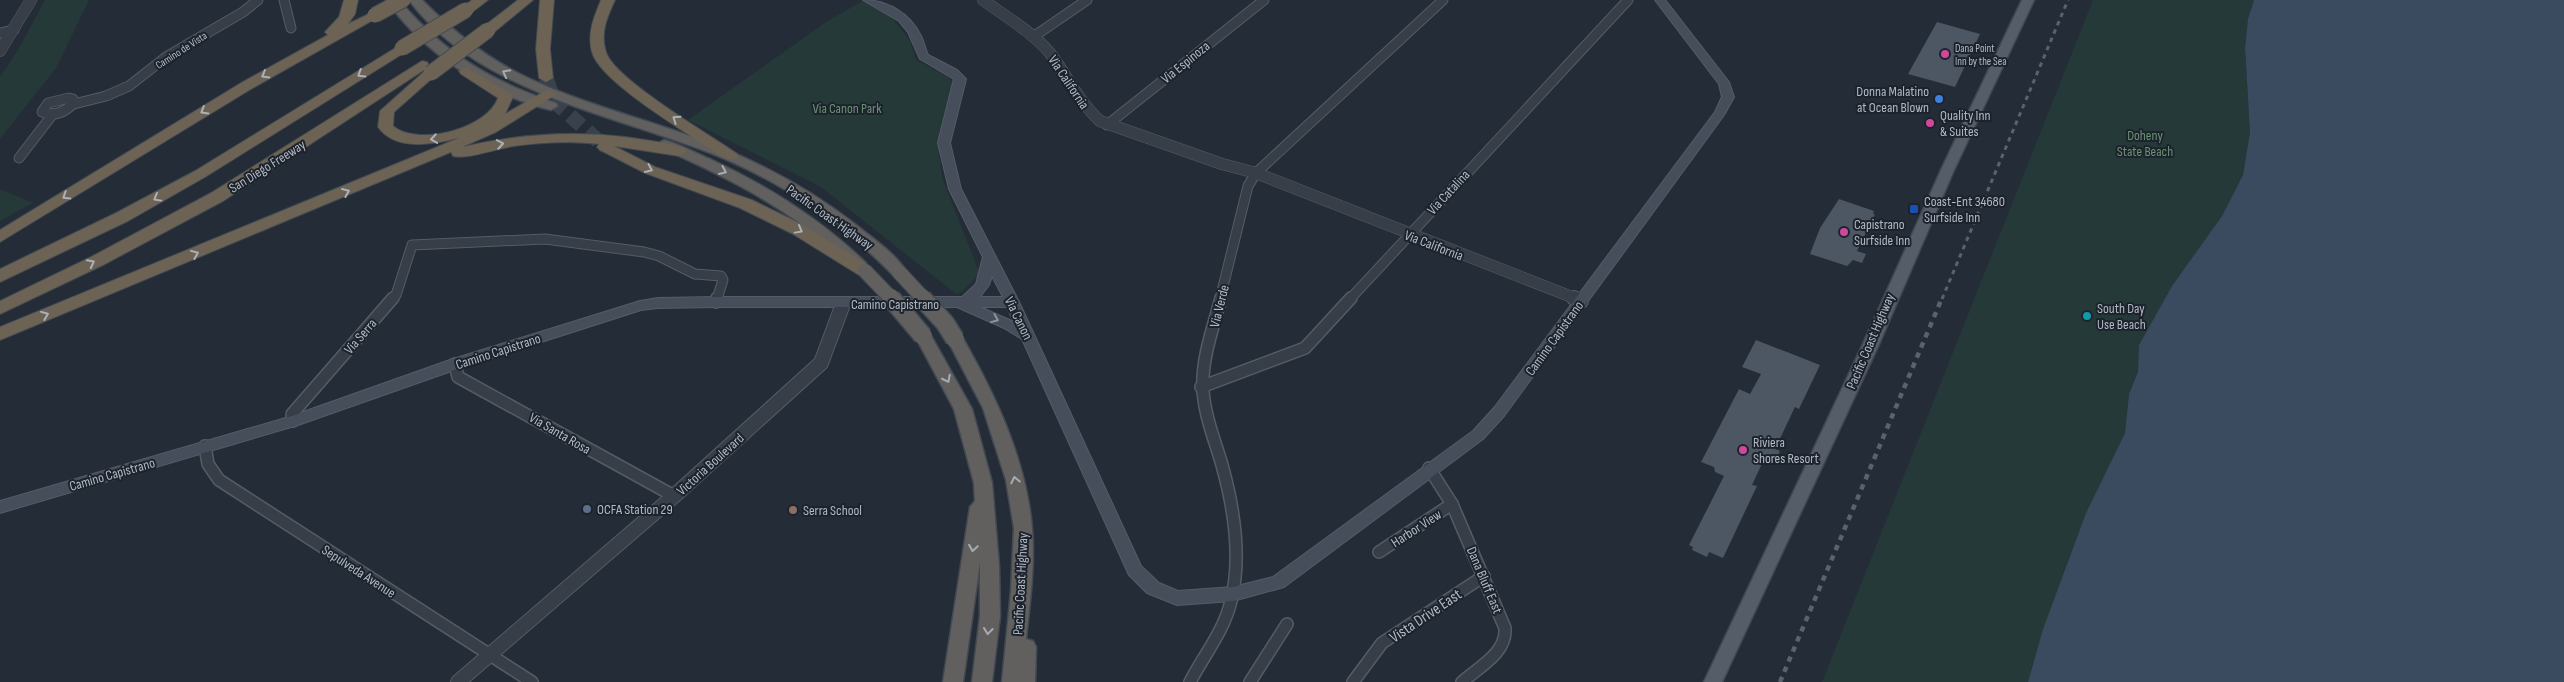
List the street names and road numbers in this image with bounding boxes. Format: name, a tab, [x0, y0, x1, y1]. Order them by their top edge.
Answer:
street label: Camino de Vista	[153, 29, 209, 72]
street label: Via Espinoza	[1157, 38, 1213, 87]
street label: Via California	[1044, 52, 1093, 113]
street label: San Diego Freeway	[226, 136, 309, 197]
street label: Via Catalina	[1423, 166, 1473, 218]
street label: Pacific Coast Highway	[783, 181, 877, 254]
street label: Via California	[1402, 227, 1466, 264]
street label: Via Verde	[1206, 283, 1233, 329]
street label: Pacific Coast Highway	[1843, 290, 1898, 392]
street label: Via Canon	[1001, 294, 1036, 343]
street label: Camino Capistrano	[851, 296, 939, 313]
street label: Camino Capistrano	[1522, 297, 1587, 379]
street label: Via Serra	[340, 315, 380, 358]
street label: Camino Capistrano	[454, 330, 543, 373]
street label: Via Santa Rosa	[526, 409, 594, 458]
street label: Victoria Boulevard	[673, 430, 748, 499]
street label: Camino Capistrano	[67, 454, 157, 495]
street label: Harbor View	[1388, 506, 1445, 551]
street label: Pacific Coast Highway	[1009, 532, 1032, 636]
street label: Sepulveda Avenue	[319, 541, 399, 602]
street label: Dana Bluff East	[1463, 544, 1506, 616]
street label: Vista Drive East	[1386, 585, 1466, 647]

